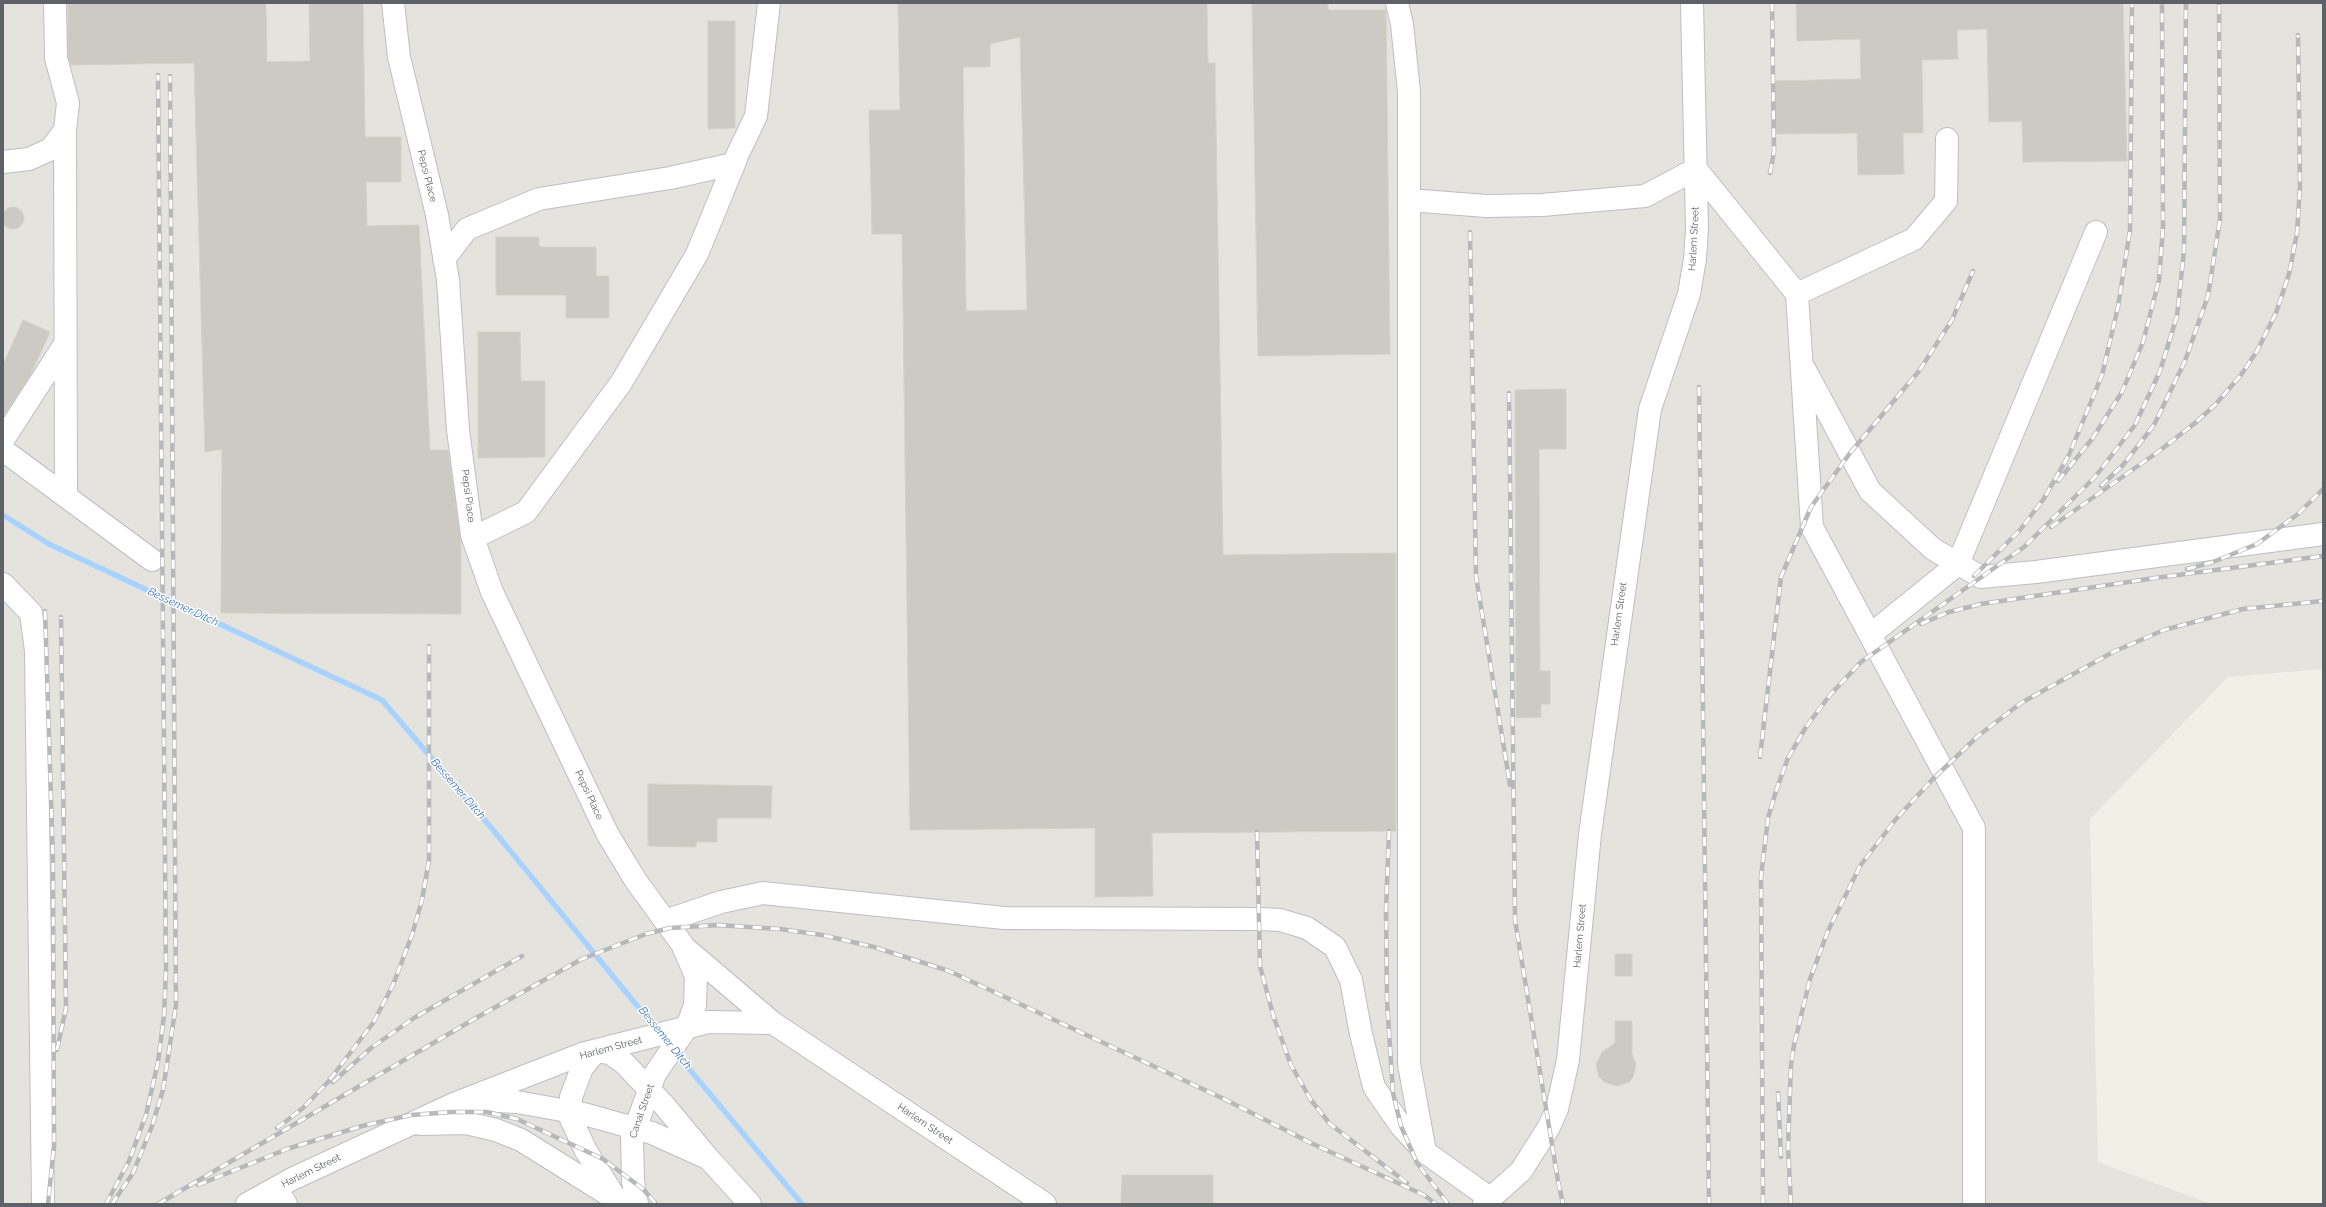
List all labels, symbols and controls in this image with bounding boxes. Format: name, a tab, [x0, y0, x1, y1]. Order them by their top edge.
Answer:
street label: Pepsi Place	[415, 149, 439, 203]
street label: Harlem Street	[1686, 207, 1702, 271]
street label: Pepsi Place	[459, 469, 477, 523]
street label: Harlem Street	[1609, 581, 1629, 647]
water label: Bessemer Ditch	[146, 585, 220, 629]
water label: Bessemer Ditch	[428, 756, 488, 822]
street label: Pepsi Place	[572, 768, 606, 822]
street label: Harlem Street	[1571, 903, 1589, 969]
water label: Bessemer Ditch	[636, 1004, 694, 1072]
street label: Harlem Street	[578, 1034, 644, 1062]
street label: Canal Street	[627, 1082, 657, 1140]
street label: Harlem Street	[895, 1101, 955, 1147]
street label: Harlem Street	[279, 1152, 343, 1190]

